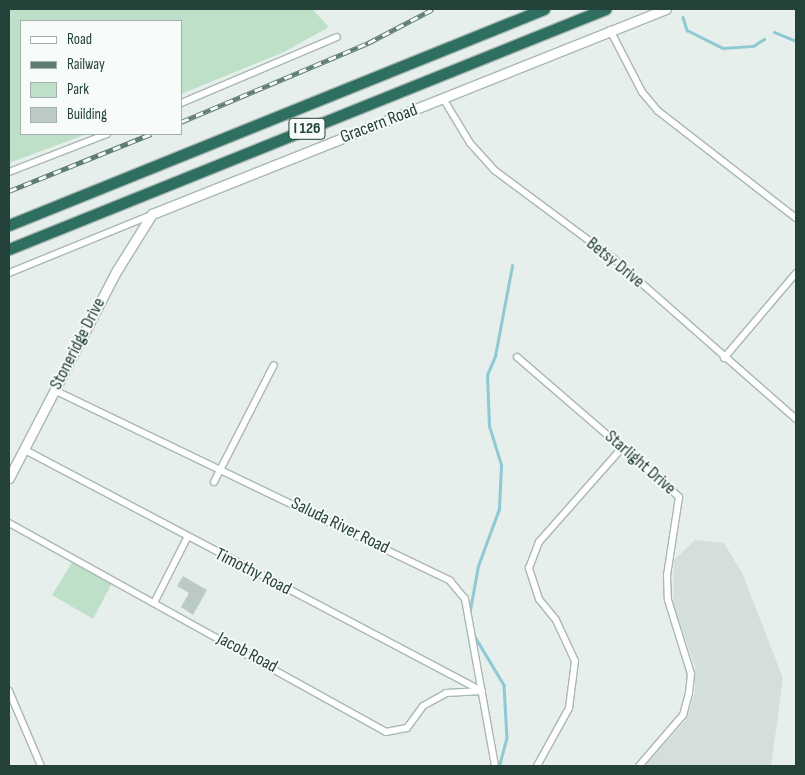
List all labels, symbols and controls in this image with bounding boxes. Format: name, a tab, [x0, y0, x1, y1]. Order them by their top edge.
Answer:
legend	[20, 20, 182, 135]
text: Road	[67, 30, 92, 49]
text: Railway	[67, 55, 105, 74]
text: Park	[67, 80, 89, 99]
street label: Gracern Road	[337, 99, 421, 149]
text: Building	[67, 105, 107, 124]
road number: I 126	[288, 116, 326, 142]
street label: Betsy Drive	[582, 233, 648, 293]
street label: Stoneridge Drive	[46, 294, 110, 394]
street label: Starlight Drive	[600, 426, 680, 500]
street label: Saluda River Road	[287, 493, 393, 559]
street label: Timothy Road	[211, 544, 295, 600]
street label: Jacob Road	[213, 628, 281, 678]

